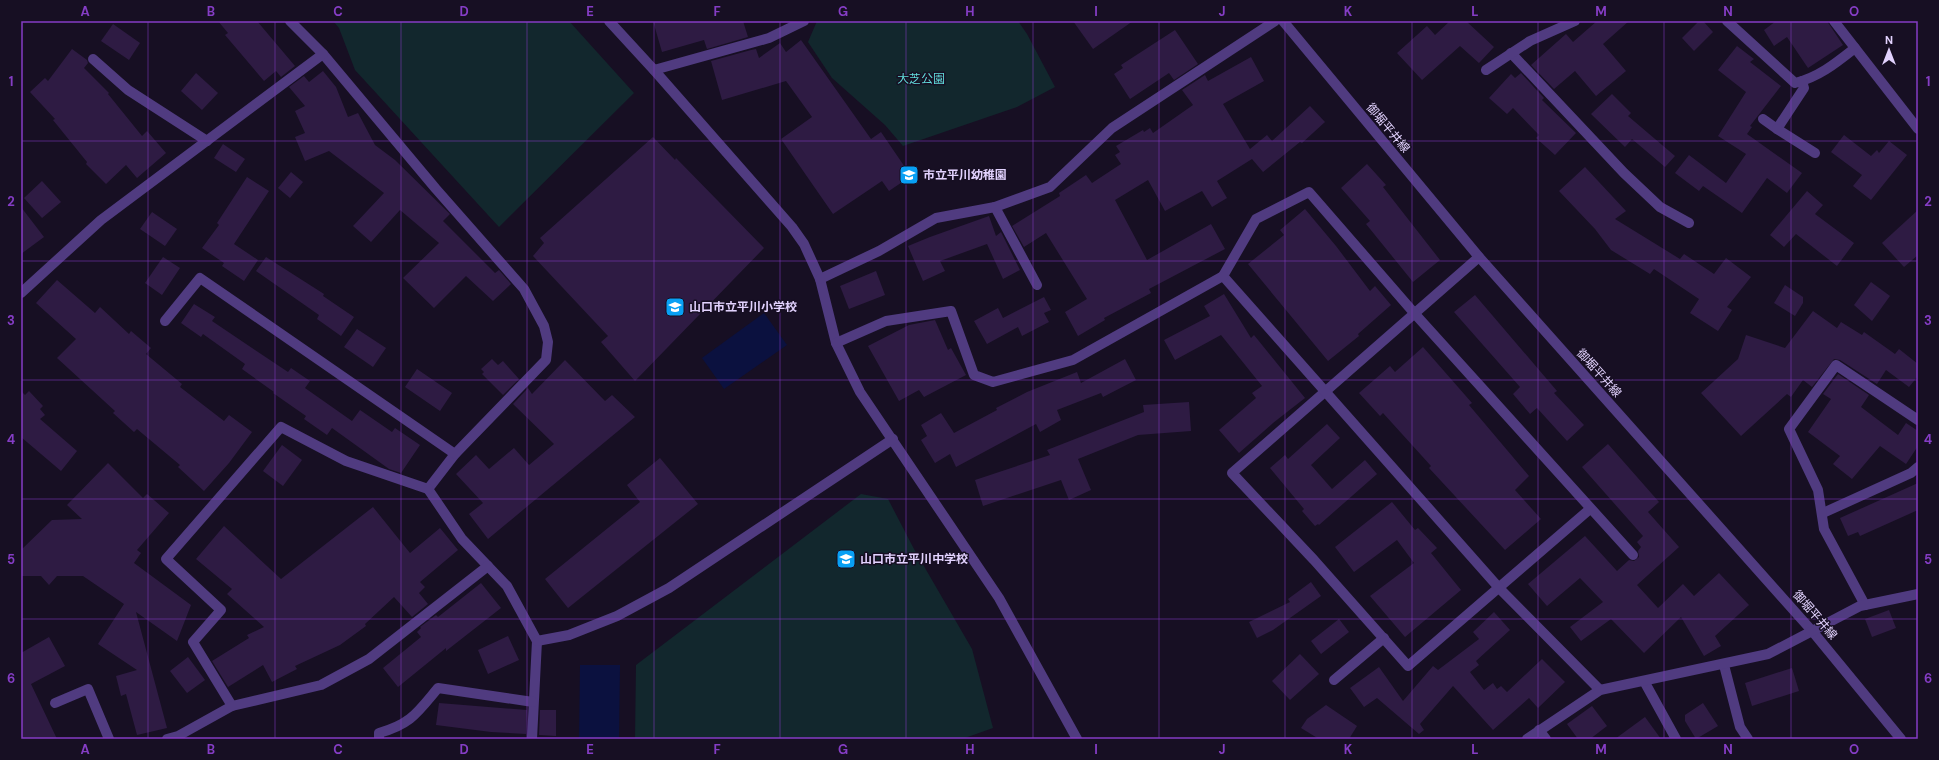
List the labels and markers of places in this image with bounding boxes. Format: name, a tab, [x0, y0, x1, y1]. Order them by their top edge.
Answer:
school or university icon: 市立平川幼稚園	[898, 164, 920, 186]
place label: 市立平川幼稚園	[923, 167, 1007, 183]
school or university icon: 山口市立平川小学校	[664, 296, 686, 318]
place label: 山口市立平川小学校	[689, 299, 797, 315]
school or university icon: 山口市立平川中学校	[835, 548, 857, 570]
place label: 山口市立平川中学校	[860, 551, 968, 567]

